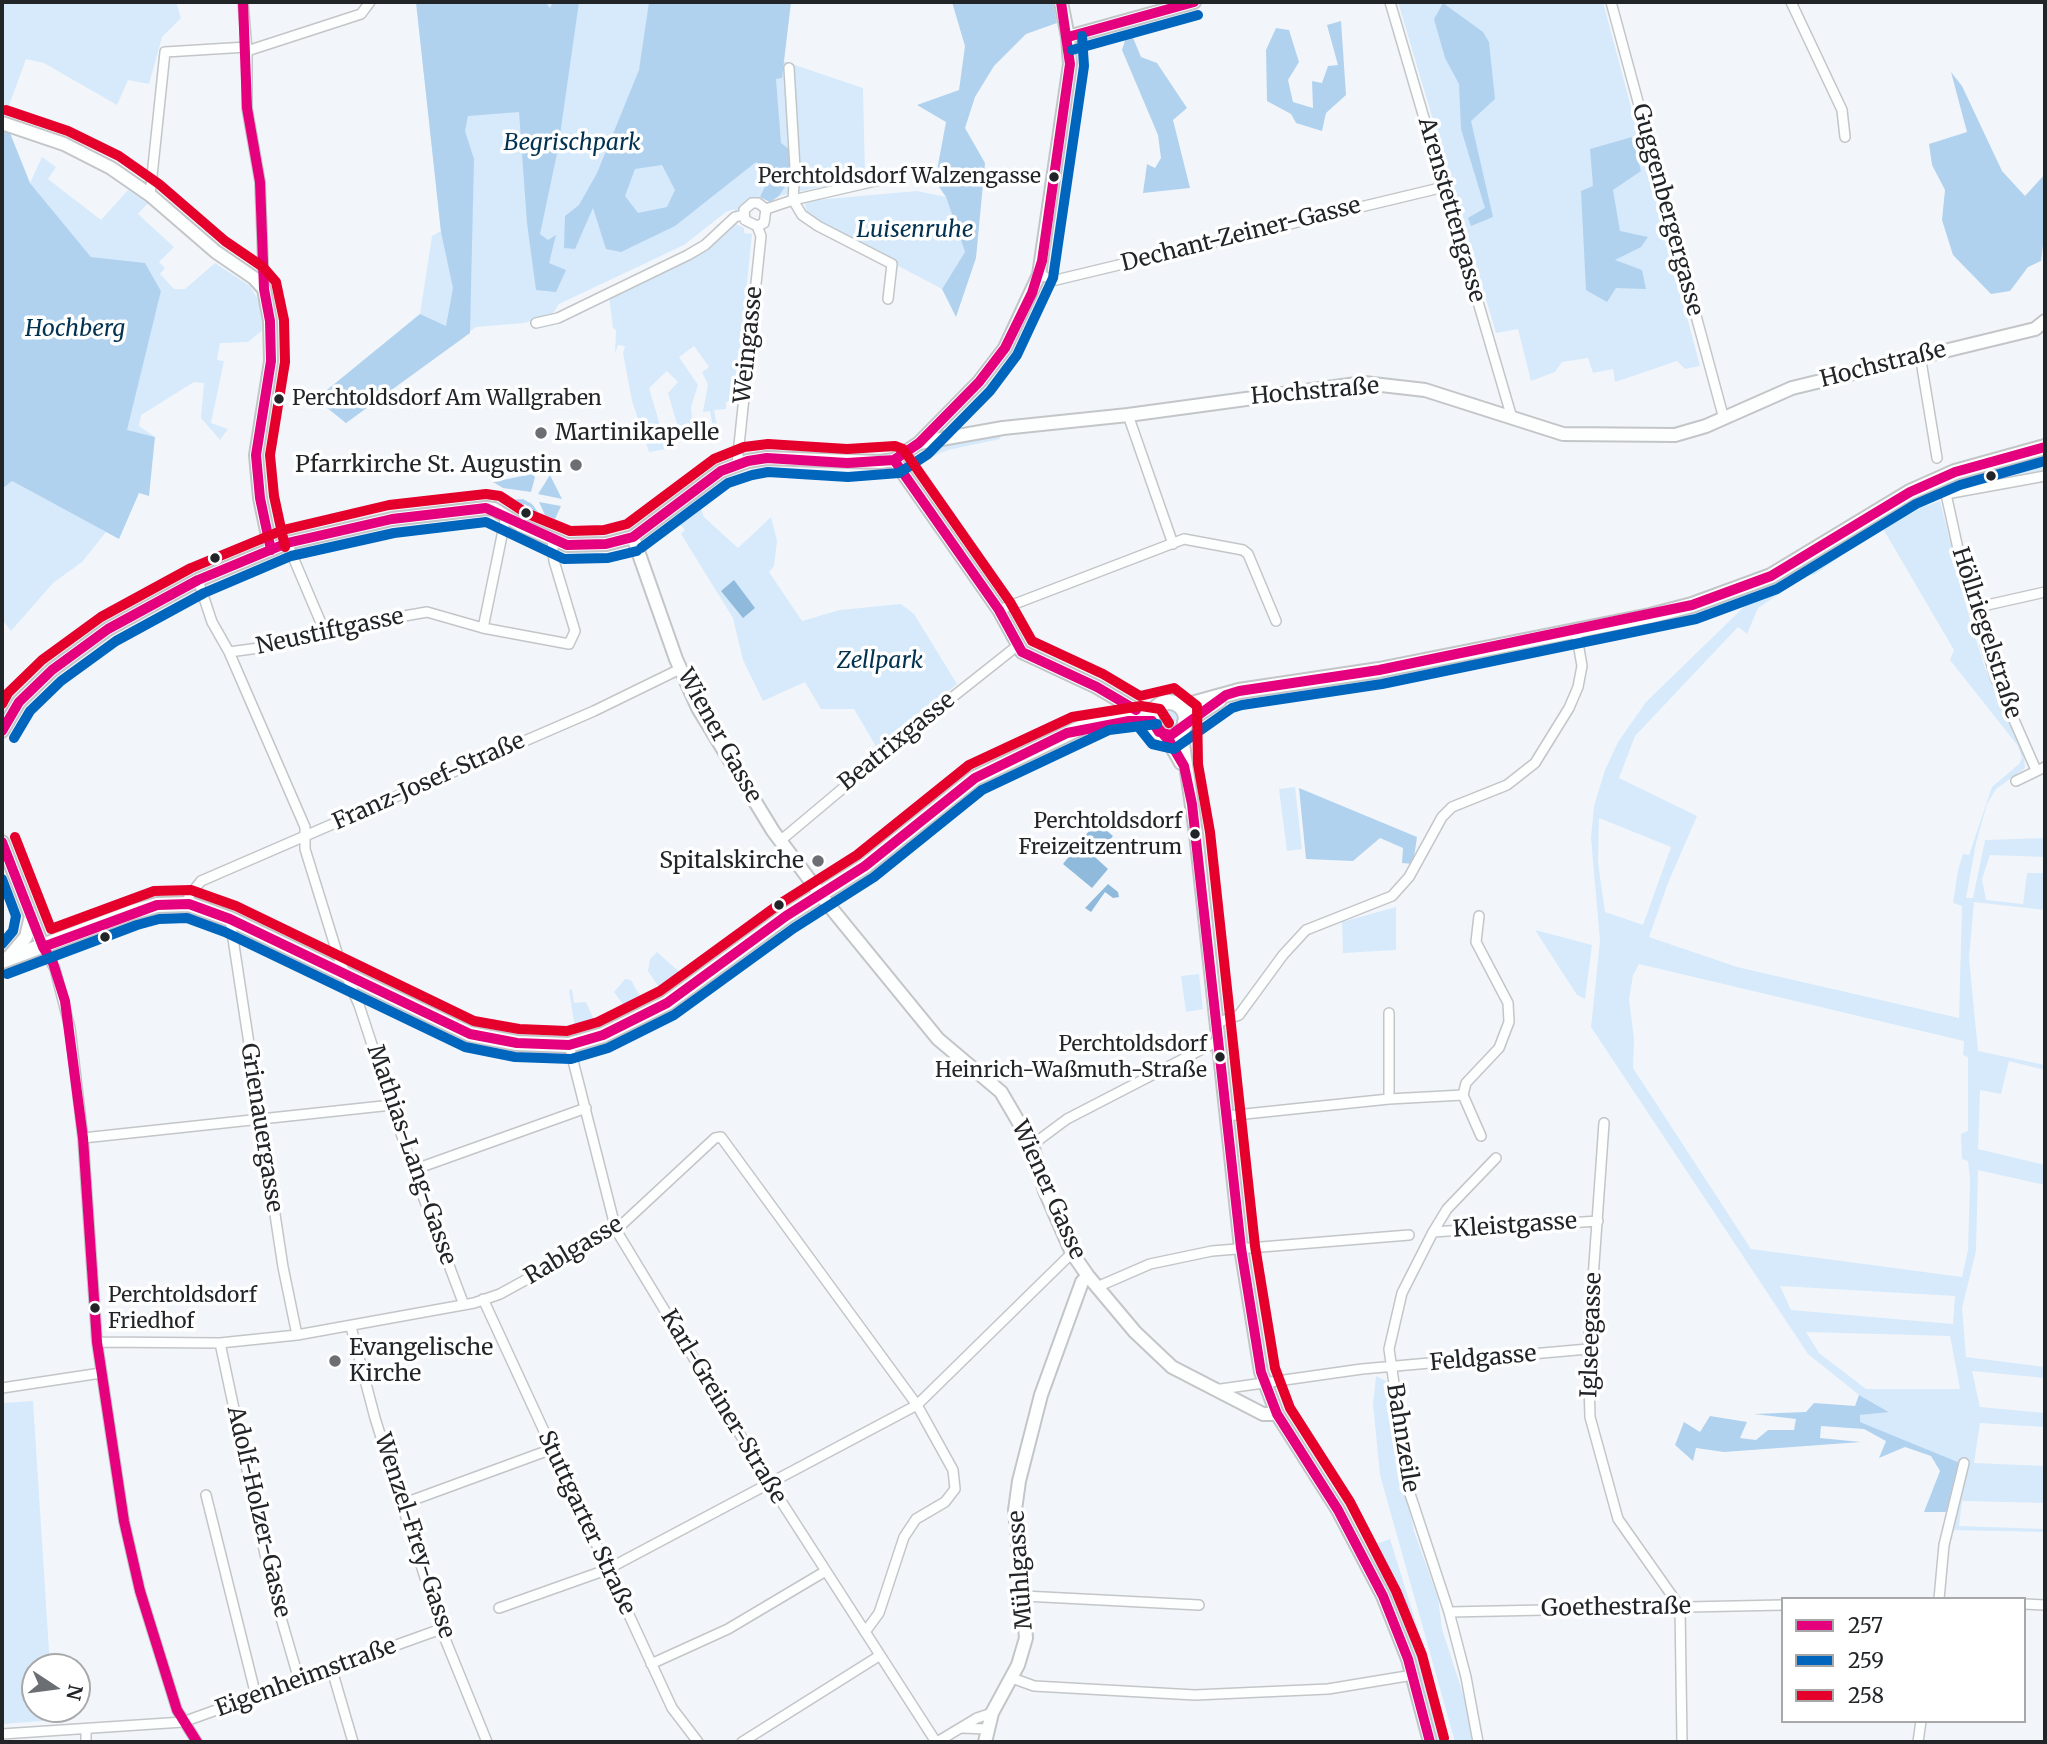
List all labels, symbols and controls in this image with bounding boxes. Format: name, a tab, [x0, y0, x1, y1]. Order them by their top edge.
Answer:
street label: Guggenbergergasse	[1625, 101, 1709, 319]
street label: Arenstettengasse	[1411, 115, 1491, 305]
park label: Begrischpark	[504, 129, 640, 157]
place label: Perchtoldsdorf Walzengasse	[758, 164, 1041, 190]
marker: Perchtoldsdorf Walzengasse	[1047, 170, 1061, 184]
street label: Dechant-Zeiner-Gasse	[1118, 192, 1364, 278]
park label: Luisenruhe	[857, 216, 973, 244]
street label: Weingasse	[729, 285, 769, 405]
park label: Hochberg	[25, 315, 125, 343]
street label: Hochstraße	[1817, 336, 1949, 394]
street label: Hochstraße	[1250, 373, 1380, 411]
place label: Perchtoldsdorf Am Wallgraben	[292, 386, 602, 412]
marker: Perchtoldsdorf Am Wallgraben	[272, 392, 286, 406]
place label: Martinikapelle	[555, 419, 719, 447]
marker: Martinikapelle	[533, 425, 549, 441]
place label: Pfarrkirche St. Augustin	[295, 451, 562, 479]
marker: Pfarrkirche St. Augustin	[568, 457, 584, 473]
unlabelled marker	[1984, 469, 1998, 483]
unlabelled marker	[519, 506, 533, 520]
street label: Höllriegelstraße	[1945, 544, 2027, 722]
unlabelled marker	[208, 551, 222, 565]
street label: Neustiftgasse	[254, 603, 406, 661]
park label: Zellpark	[837, 647, 923, 675]
street label: Wiener Gasse	[671, 664, 767, 808]
street label: Beatrixgasse	[833, 687, 961, 797]
street label: Franz-Josef-Straße	[329, 727, 529, 837]
place label: Perchtoldsdorf Freizeitzentrum	[1018, 809, 1182, 859]
marker: Perchtoldsdorf Freizeitzentrum	[1188, 827, 1202, 841]
place label: Spitalskirche	[659, 847, 804, 875]
marker: Spitalskirche	[810, 853, 826, 869]
unlabelled marker	[772, 898, 786, 912]
unlabelled marker	[98, 930, 112, 944]
place label: Perchtoldsdorf Heinrich-Waßmuth-Straße	[935, 1032, 1207, 1082]
street label: Mathias-Lang-Gasse	[360, 1041, 462, 1269]
street label: Grienauergasse	[234, 1042, 288, 1214]
marker: Perchtoldsdorf Heinrich-Waßmuth-Straße	[1213, 1050, 1227, 1064]
street label: Wiener Gasse	[1005, 1116, 1091, 1264]
street label: Kleistgasse	[1452, 1208, 1578, 1244]
street label: Rablgasse	[520, 1211, 628, 1291]
street label: Iglseegasse	[1576, 1272, 1608, 1398]
place label: Perchtoldsdorf Friedhof	[108, 1283, 257, 1333]
marker: Perchtoldsdorf Friedhof	[88, 1301, 102, 1315]
street label: Karl-Greiner-Straße	[654, 1305, 792, 1509]
place label: Evangelische Kirche	[349, 1334, 493, 1388]
street label: Feldgasse	[1429, 1341, 1537, 1377]
marker: Evangelische Kirche	[327, 1353, 343, 1369]
street label: Bahnzeile	[1380, 1382, 1424, 1494]
street label: Adolf-Holzer-Gasse	[220, 1404, 296, 1620]
street label: Stuttgarter Straße	[531, 1427, 641, 1619]
street label: Wenzel-Frey-Gasse	[368, 1430, 460, 1642]
street label: Mühlgasse	[1003, 1509, 1039, 1631]
street label: Goethestraße	[1541, 1593, 1691, 1623]
legend	[1781, 1597, 2026, 1723]
text: 257	[1848, 1612, 1883, 1639]
street label: Eigenheimstraße	[212, 1633, 400, 1723]
text: 259	[1848, 1647, 1884, 1674]
north arrow	[21, 1653, 91, 1723]
text: N	[61, 1682, 88, 1702]
text: 258	[1848, 1682, 1884, 1709]

